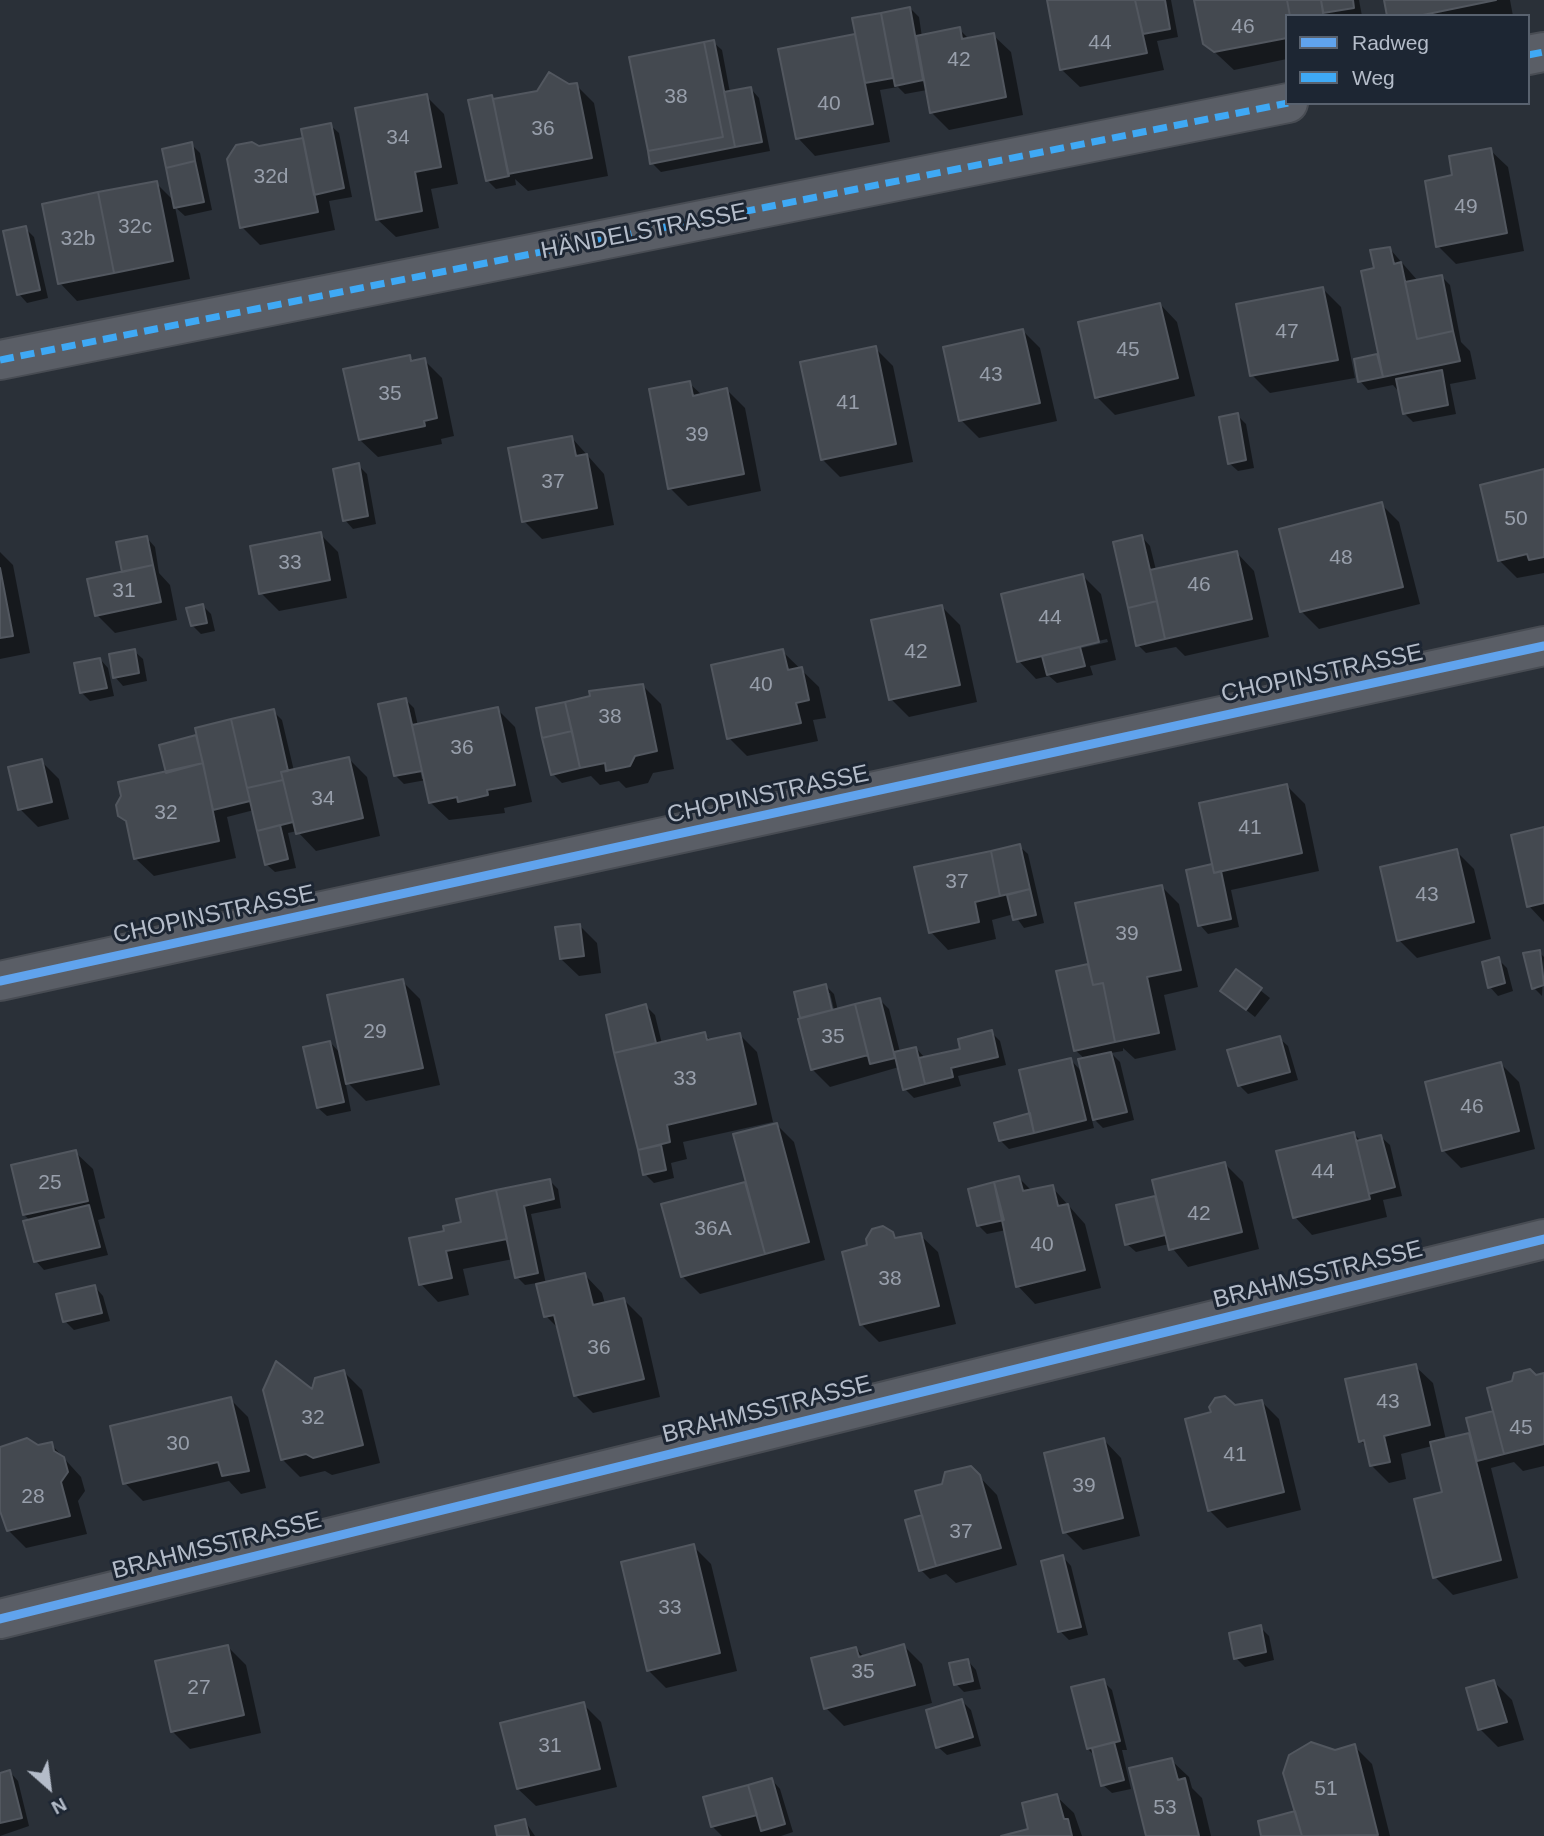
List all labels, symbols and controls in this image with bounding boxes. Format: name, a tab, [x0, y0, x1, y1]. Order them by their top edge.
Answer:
house number: 46	[1231, 14, 1255, 40]
legend	[1285, 14, 1530, 105]
house number: 44	[1088, 30, 1112, 56]
text: Radweg	[1352, 31, 1429, 54]
house number: 42	[947, 47, 971, 73]
text: Weg	[1352, 66, 1395, 89]
house number: 38	[664, 84, 688, 110]
house number: 40	[817, 91, 841, 117]
house number: 36	[531, 116, 555, 142]
house number: 34	[386, 125, 410, 151]
house number: 32d	[253, 164, 289, 190]
house number: 49	[1454, 194, 1478, 220]
street label: HÄNDELSTRASSE	[538, 198, 750, 266]
house number: 32c	[118, 214, 152, 240]
house number: 32b	[60, 226, 96, 252]
house number: 47	[1275, 319, 1299, 345]
house number: 45	[1116, 337, 1140, 363]
house number: 43	[979, 362, 1003, 388]
house number: 35	[378, 381, 402, 407]
house number: 41	[836, 390, 860, 416]
house number: 39	[685, 422, 709, 448]
house number: 37	[541, 469, 565, 495]
house number: 50	[1504, 506, 1528, 532]
house number: 48	[1329, 545, 1353, 571]
house number: 33	[278, 550, 302, 576]
house number: 46	[1187, 572, 1211, 598]
house number: 31	[112, 578, 136, 604]
house number: 44	[1038, 605, 1062, 631]
house number: 42	[904, 639, 928, 665]
street label: CHOPINSTRASSE	[1219, 639, 1425, 709]
house number: 40	[749, 672, 773, 698]
house number: 38	[598, 704, 622, 730]
house number: 36	[450, 735, 474, 761]
street label: CHOPINSTRASSE	[665, 760, 871, 830]
house number: 34	[311, 786, 335, 812]
house number: 32	[154, 800, 178, 826]
house number: 41	[1238, 815, 1262, 841]
house number: 37	[945, 869, 969, 895]
street label: CHOPINSTRASSE	[111, 880, 317, 950]
house number: 43	[1415, 882, 1439, 908]
house number: 39	[1115, 921, 1139, 947]
house number: 29	[363, 1019, 387, 1045]
house number: 35	[821, 1024, 845, 1050]
house number: 33	[673, 1066, 697, 1092]
house number: 46	[1460, 1094, 1484, 1120]
house number: 44	[1311, 1159, 1335, 1185]
house number: 25	[38, 1170, 62, 1196]
house number: 42	[1187, 1201, 1211, 1227]
house number: 36A	[694, 1216, 732, 1242]
house number: 40	[1030, 1232, 1054, 1258]
street label: BRAHMSSTRASSE	[1210, 1235, 1426, 1315]
house number: 38	[878, 1266, 902, 1292]
house number: 36	[587, 1335, 611, 1361]
street label: BRAHMSSTRASSE	[659, 1370, 875, 1450]
house number: 43	[1376, 1389, 1400, 1415]
house number: 32	[301, 1405, 325, 1431]
house number: 45	[1509, 1415, 1533, 1441]
house number: 30	[166, 1431, 190, 1457]
house number: 41	[1223, 1442, 1247, 1468]
house number: 39	[1072, 1473, 1096, 1499]
house number: 28	[21, 1484, 45, 1510]
street label: BRAHMSSTRASSE	[109, 1506, 325, 1586]
house number: 37	[949, 1519, 973, 1545]
house number: 33	[658, 1595, 682, 1621]
house number: 35	[851, 1659, 875, 1685]
house number: 27	[187, 1675, 211, 1701]
house number: 31	[538, 1733, 562, 1759]
north arrow	[14, 1752, 84, 1822]
house number: 51	[1314, 1776, 1338, 1802]
text: N	[48, 1793, 70, 1818]
house number: 53	[1153, 1795, 1177, 1821]

